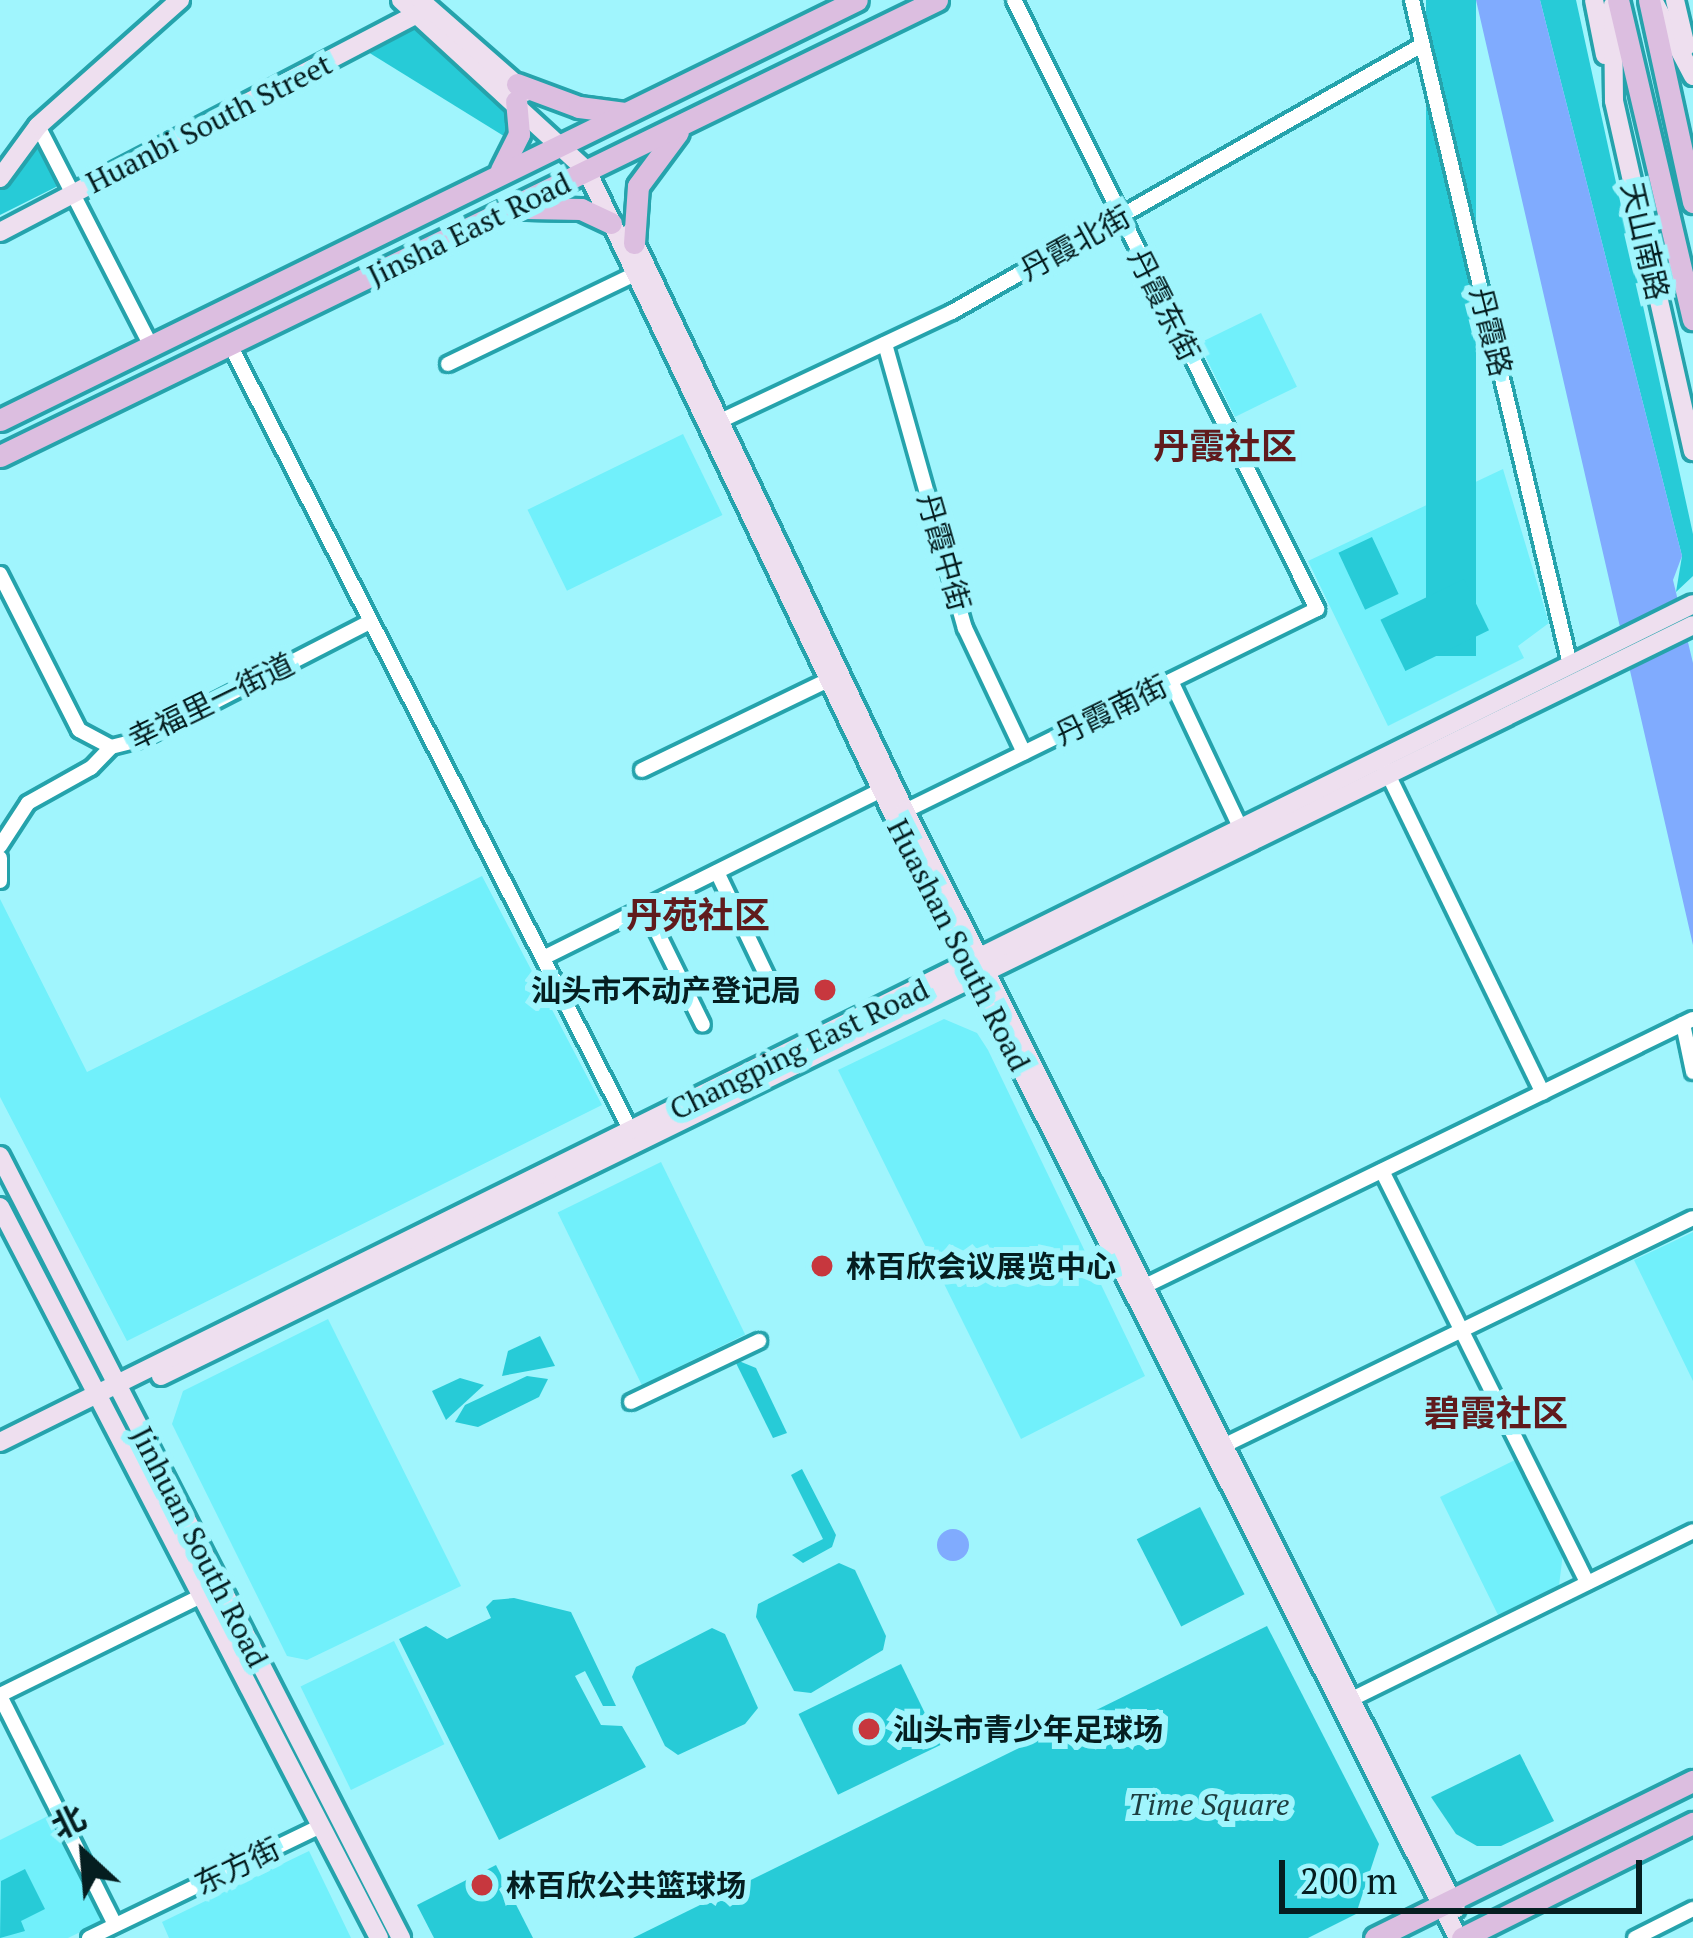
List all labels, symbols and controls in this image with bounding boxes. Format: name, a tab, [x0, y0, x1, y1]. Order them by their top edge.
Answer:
street label: Huanbi South Street	[80, 46, 338, 200]
street label: Jinsha East Road	[362, 164, 576, 294]
street label: 天山南路	[1614, 178, 1676, 304]
street label: 丹霞北街	[1014, 198, 1136, 288]
street label: 丹霞东街	[1121, 243, 1207, 367]
street label: 丹霞路	[1463, 284, 1519, 380]
district label: 丹霞社区	[1153, 424, 1297, 468]
street label: 丹霞中街	[910, 489, 978, 615]
street label: 幸福里一街道	[122, 645, 300, 757]
street label: 丹霞南街	[1049, 668, 1173, 752]
street label: Huashan South Road	[880, 813, 1038, 1077]
district label: 丹苑社区	[626, 893, 770, 937]
street label: Changping East Road	[664, 971, 934, 1127]
place label: 汕头市不动产登记局	[531, 972, 801, 1008]
marker: 汕头市不动产登记局	[812, 977, 838, 1003]
place label: 林百欣会议展览中心	[846, 1248, 1116, 1284]
marker: 林百欣会议展览中心	[809, 1253, 835, 1279]
district label: 碧霞社区	[1424, 1391, 1568, 1435]
street label: Jinhuan South Road	[124, 1421, 276, 1673]
place label: 汕头市青少年足球场	[893, 1711, 1163, 1747]
marker: 汕头市青少年足球场	[856, 1716, 882, 1742]
park label: Time Square	[1129, 1786, 1289, 1822]
north arrow	[24, 1794, 144, 1914]
text: 北	[44, 1795, 92, 1848]
street label: 东方街	[189, 1830, 285, 1902]
scale bar	[1285, 1836, 1648, 1910]
text: 200 m	[1300, 1857, 1397, 1904]
place label: 林百欣公共篮球场	[506, 1867, 746, 1903]
marker: 林百欣公共篮球场	[469, 1872, 495, 1898]

